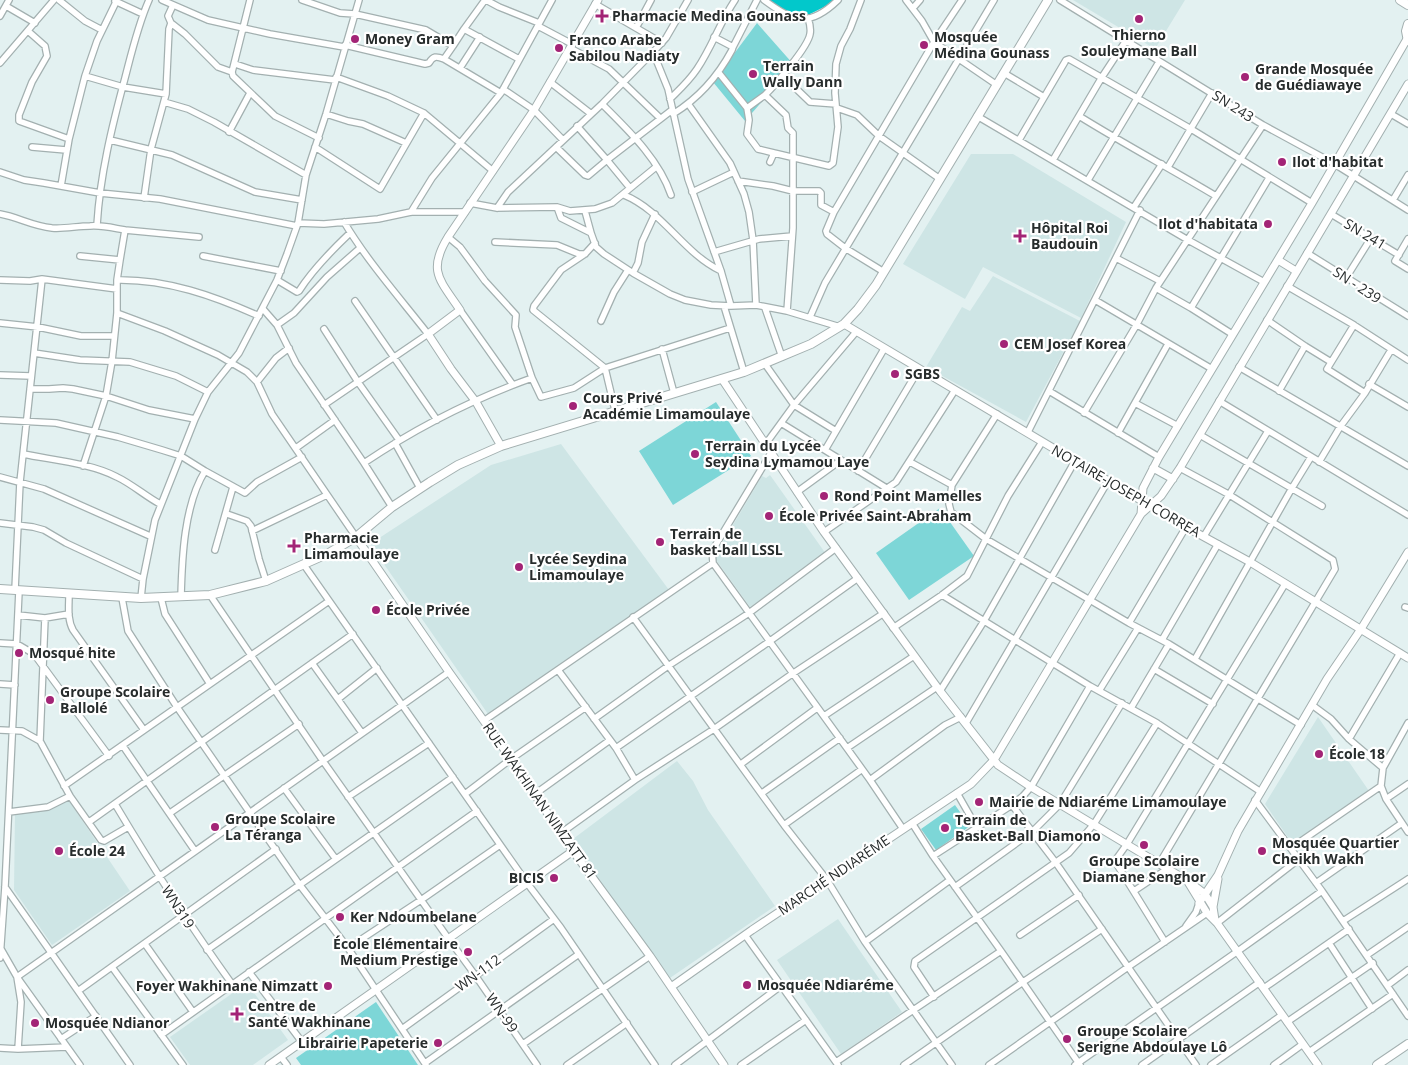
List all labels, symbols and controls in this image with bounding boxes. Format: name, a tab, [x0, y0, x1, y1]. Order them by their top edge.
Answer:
place label: Pharmacie Medina Gounass	[612, 6, 806, 25]
marker: Pharmacie Medina Gounass	[596, 10, 608, 22]
marker: Thierno Souleymane Ball	[1133, 13, 1145, 25]
place label: Thierno Souleymane Ball	[1081, 25, 1197, 60]
place label: Mosquée Médina Gounass	[934, 27, 1050, 62]
place label: Money Gram	[365, 29, 455, 48]
place label: Franco Arabe Sabilou Nadiaty	[569, 30, 680, 65]
marker: Money Gram	[349, 33, 361, 45]
marker: Mosquée Médina Gounass	[918, 39, 930, 51]
marker: Franco Arabe Sabilou Nadiaty	[553, 42, 565, 54]
place label: Terrain Wally Dann	[763, 56, 842, 91]
place label: Grande Mosquée de Guédiawaye	[1255, 59, 1373, 94]
marker: Terrain Wally Dann	[747, 68, 759, 80]
marker: Grande Mosquée de Guédiawaye	[1239, 71, 1251, 83]
street label: SN 243	[1209, 85, 1258, 126]
place label: Ilot d'habitat	[1292, 152, 1383, 171]
marker: Ilot d'habitat	[1276, 156, 1288, 168]
place label: Ilot d'habitata	[1158, 214, 1258, 233]
street label: SN 241	[1341, 214, 1390, 254]
place label: Hôpital Roi Baudouin	[1031, 218, 1108, 253]
marker: Ilot d'habitata	[1262, 218, 1274, 230]
marker: Hôpital Roi Baudouin	[1013, 229, 1027, 243]
street label: SN - 239	[1329, 262, 1385, 307]
place label: CEM Josef Korea	[1014, 334, 1126, 353]
marker: CEM Josef Korea	[998, 338, 1010, 350]
place label: SGBS	[905, 364, 940, 383]
marker: SGBS	[889, 368, 901, 380]
place label: Cours Privé Académie Limamoulaye	[583, 388, 750, 423]
marker: Cours Privé Académie Limamoulaye	[567, 400, 579, 412]
place label: Terrain du Lycée Seydina Lymamou Laye	[705, 436, 869, 471]
street label: NOTAIRE-JOSEPH CORREA	[1048, 440, 1204, 541]
marker: Terrain du Lycée Seydina Lymamou Laye	[689, 448, 701, 460]
place label: Rond Point Mamelles	[834, 486, 982, 505]
marker: Rond Point Mamelles	[818, 490, 830, 502]
place label: École Privée Saint-Abraham	[779, 506, 971, 525]
marker: École Privée Saint-Abraham	[763, 510, 775, 522]
place label: Terrain de basket-ball LSSL	[670, 524, 783, 559]
place label: Pharmacie Limamoulaye	[304, 528, 399, 563]
marker: Terrain de basket-ball LSSL	[654, 536, 666, 548]
marker: Pharmacie Limamoulaye	[288, 540, 300, 552]
place label: Lycée Seydina Limamoulaye	[529, 549, 627, 584]
marker: Lycée Seydina Limamoulaye	[513, 561, 525, 573]
place label: École Privée	[386, 600, 470, 619]
marker: École Privée	[370, 604, 382, 616]
place label: Mosqué hite	[29, 643, 116, 662]
marker: Mosqué hite	[13, 647, 25, 659]
place label: Groupe Scolaire Ballolé	[60, 682, 170, 717]
marker: Groupe Scolaire Ballolé	[44, 694, 56, 706]
street label: RUE WAKHINAN NIMZATT 81	[479, 719, 602, 883]
place label: École 18	[1329, 744, 1385, 763]
marker: École 18	[1313, 748, 1325, 760]
place label: Mairie de Ndiaréme Limamoulaye	[989, 792, 1226, 811]
marker: Mairie de Ndiaréme Limamoulaye	[973, 796, 985, 808]
place label: Groupe Scolaire La Téranga	[225, 809, 335, 844]
place label: Terrain de Basket-Ball Diamono	[955, 810, 1101, 845]
marker: Groupe Scolaire La Téranga	[209, 821, 221, 833]
marker: Terrain de Basket-Ball Diamono	[939, 822, 951, 834]
street label: MARCHÉ NDIARÉME	[774, 830, 893, 919]
place label: Mosquée Quartier Cheikh Wakh	[1272, 833, 1400, 868]
marker: Groupe Scolaire Diamane Senghor	[1138, 839, 1150, 851]
place label: École 24	[69, 841, 125, 860]
marker: École 24	[53, 845, 65, 857]
marker: Mosquée Quartier Cheikh Wakh	[1256, 845, 1268, 857]
place label: Groupe Scolaire Diamane Senghor	[1082, 851, 1206, 886]
place label: BICIS	[509, 868, 544, 887]
marker: BICIS	[548, 872, 560, 884]
street label: WN319	[158, 882, 199, 932]
place label: Ker Ndoumbelane	[350, 907, 477, 926]
marker: Ker Ndoumbelane	[334, 911, 346, 923]
place label: École Elémentaire Medium Prestige	[333, 934, 458, 969]
marker: École Elémentaire Medium Prestige	[462, 946, 474, 958]
street label: WN-112	[451, 950, 504, 996]
place label: Mosquée Ndiaréme	[757, 975, 894, 994]
place label: Foyer Wakhinane Nimzatt	[136, 976, 318, 995]
marker: Mosquée Ndiaréme	[741, 979, 753, 991]
marker: Foyer Wakhinane Nimzatt	[322, 980, 334, 992]
street label: WN-99	[482, 989, 523, 1036]
place label: Centre de Santé Wakhinane	[248, 996, 371, 1031]
marker: Centre de Santé Wakhinane	[230, 1007, 244, 1021]
place label: Mosquée Ndianor	[45, 1013, 170, 1032]
marker: Mosquée Ndianor	[29, 1017, 41, 1029]
place label: Groupe Scolaire Serigne Abdoulaye Lô	[1077, 1021, 1227, 1056]
place label: Librairie Papeterie	[298, 1033, 428, 1052]
marker: Groupe Scolaire Serigne Abdoulaye Lô	[1061, 1033, 1073, 1045]
marker: Librairie Papeterie	[432, 1037, 444, 1049]

